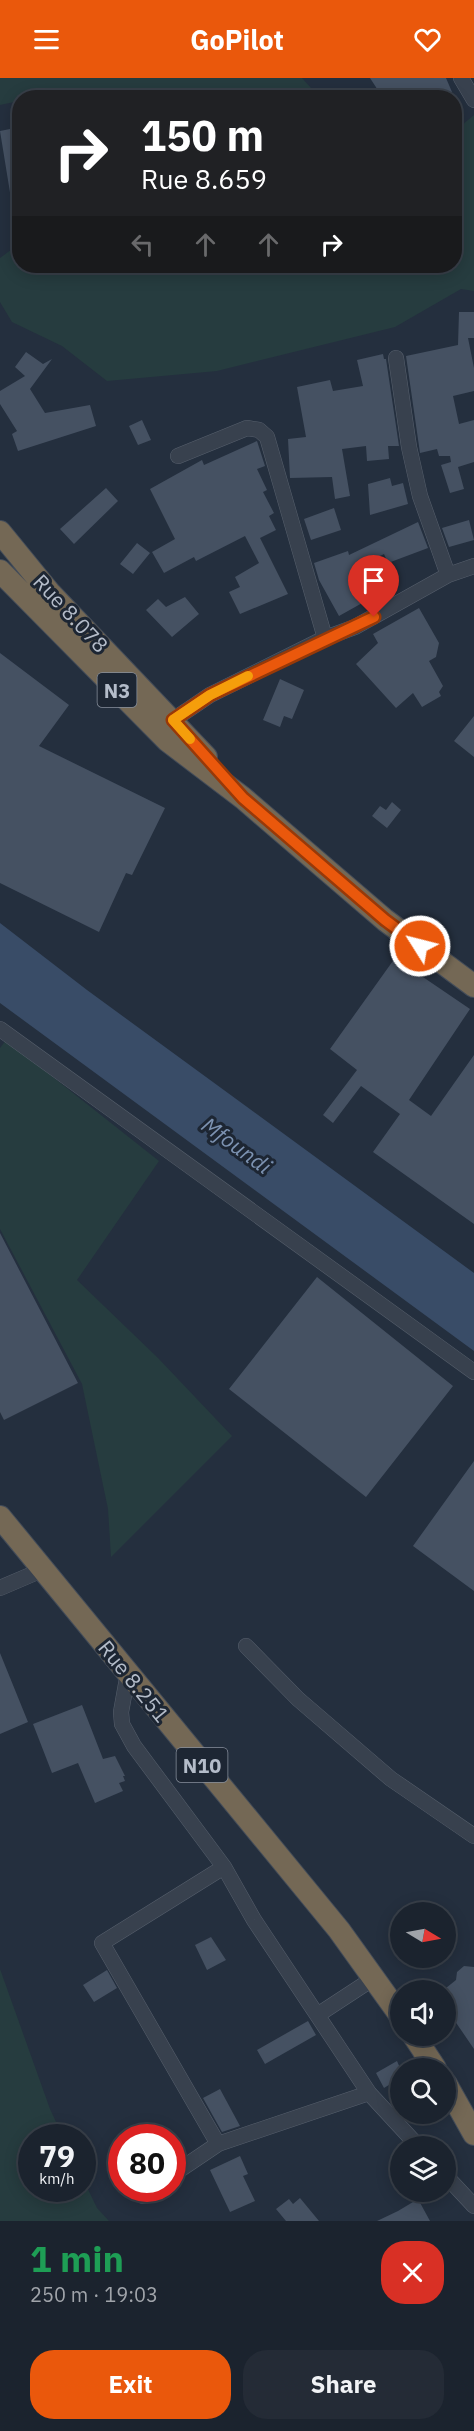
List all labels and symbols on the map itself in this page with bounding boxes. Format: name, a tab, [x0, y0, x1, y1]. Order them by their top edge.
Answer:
pin	[348, 555, 399, 617]
street label: Rue 8.078	[27, 568, 115, 658]
road number: N3	[98, 673, 136, 707]
position arrow	[388, 914, 452, 978]
water label: Mfoundi	[196, 1110, 278, 1180]
street label: Rue 8.251	[92, 1634, 176, 1728]
road number: N10	[176, 1748, 228, 1782]
north arrow	[390, 1902, 456, 1968]
speed limit sign: 80	[108, 2124, 186, 2202]

